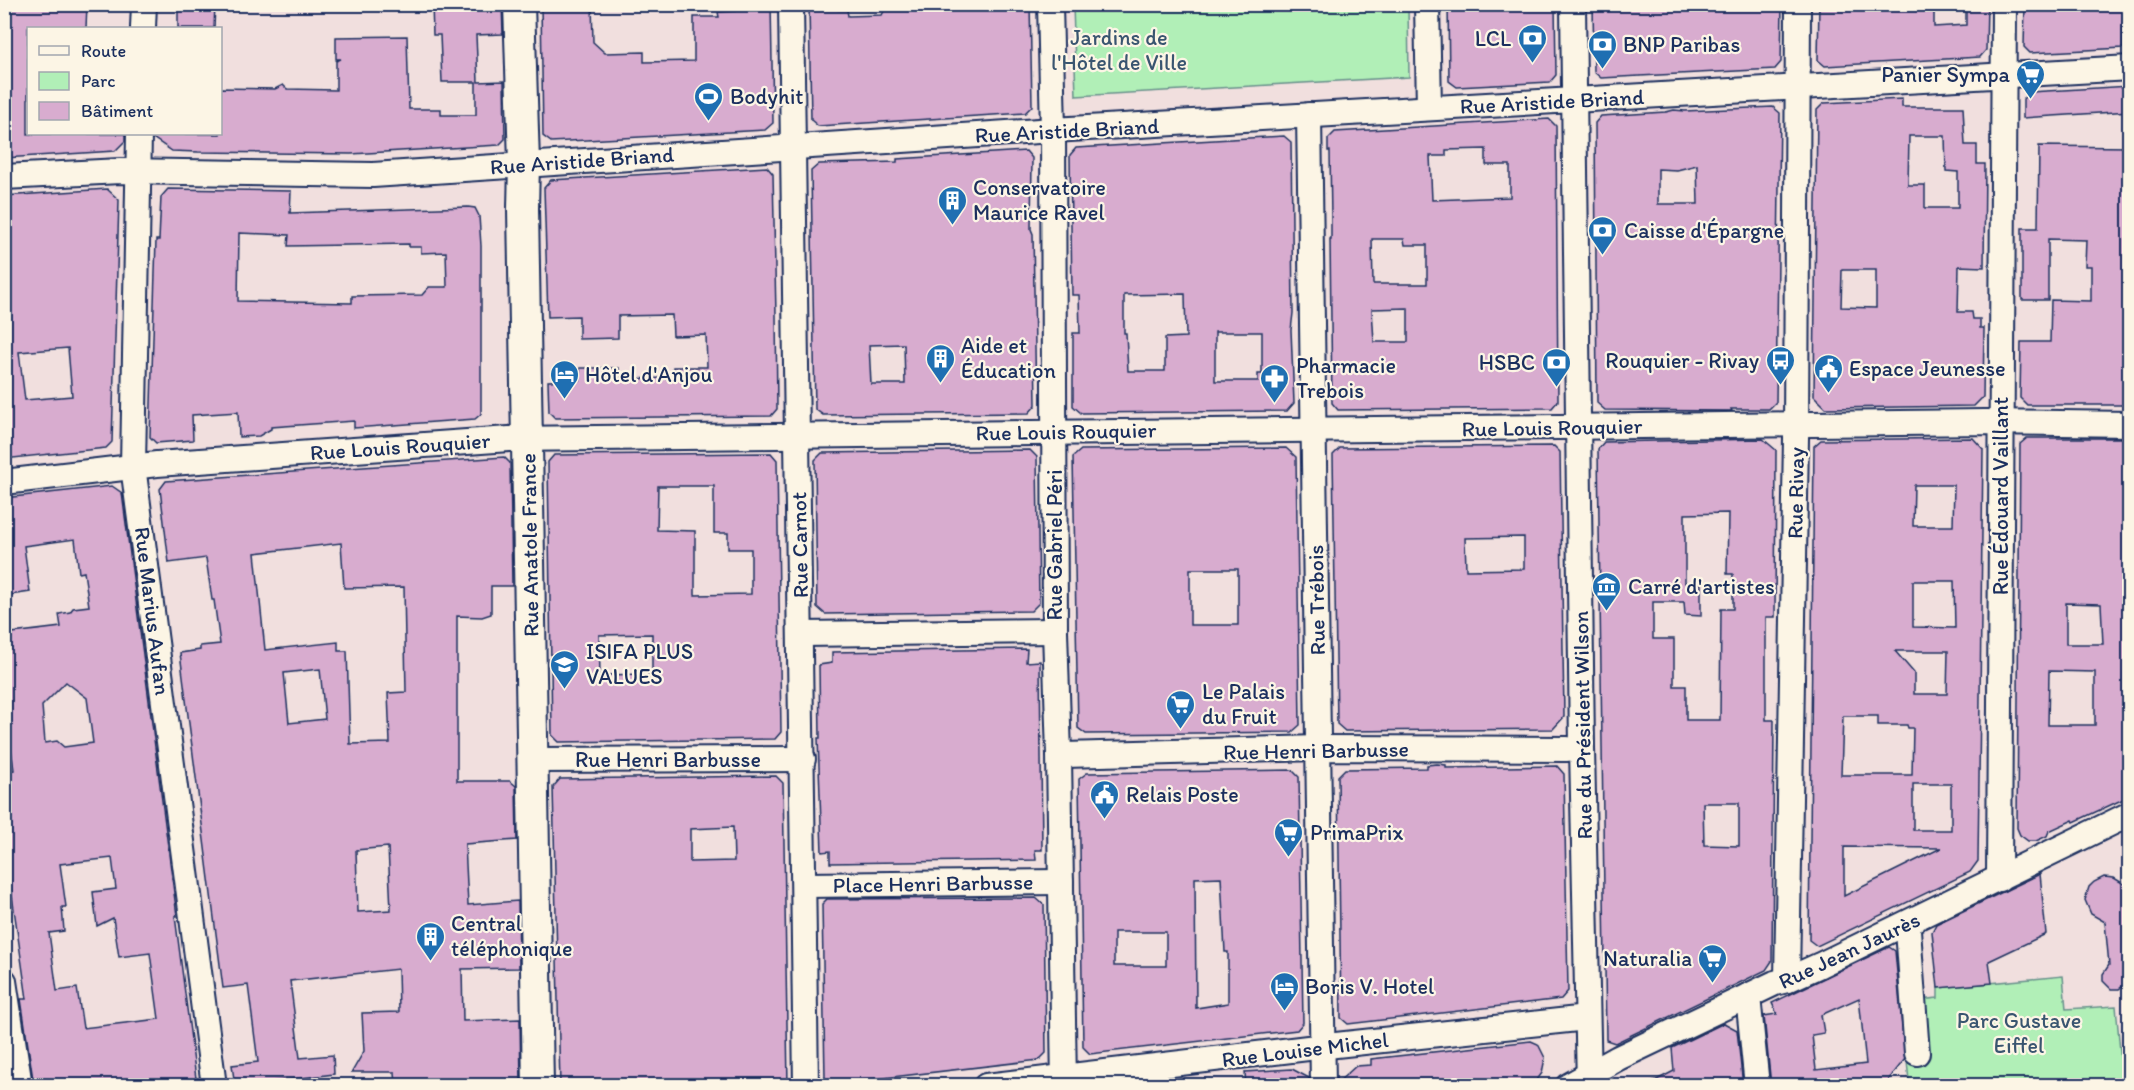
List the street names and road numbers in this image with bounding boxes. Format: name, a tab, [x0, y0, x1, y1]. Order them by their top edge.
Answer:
street label: Rue Aristide Briand	[1459, 83, 1645, 120]
street label: Rue Aristide Briand	[974, 112, 1160, 149]
street label: Rue Aristide Briand	[489, 141, 675, 180]
street label: Rue Édouard Vaillant	[1987, 397, 2014, 595]
street label: Rue Louis Rouquier	[1461, 412, 1643, 443]
street label: Rue Louis Rouquier	[975, 416, 1157, 447]
street label: Rue Louis Rouquier	[309, 427, 491, 466]
street label: Rue Rivay	[1781, 446, 1810, 539]
street label: Rue Anatole France	[514, 453, 545, 637]
street label: Rue Gabriel Péri	[1041, 469, 1068, 621]
street label: Rue Carnot	[785, 492, 814, 598]
street label: Rue Marius Aufan	[129, 525, 176, 697]
street label: Rue Trébois	[1302, 544, 1331, 656]
street label: Rue du Président Wilson	[1567, 610, 1598, 840]
street label: Rue Henri Barbusse	[1223, 735, 1409, 766]
street label: Rue Henri Barbusse	[575, 746, 761, 773]
street label: Place Henri Barbusse	[832, 868, 1034, 899]
street label: Rue Jean Jaurès	[1774, 906, 1924, 995]
street label: Rue Louise Michel	[1220, 1026, 1390, 1073]

